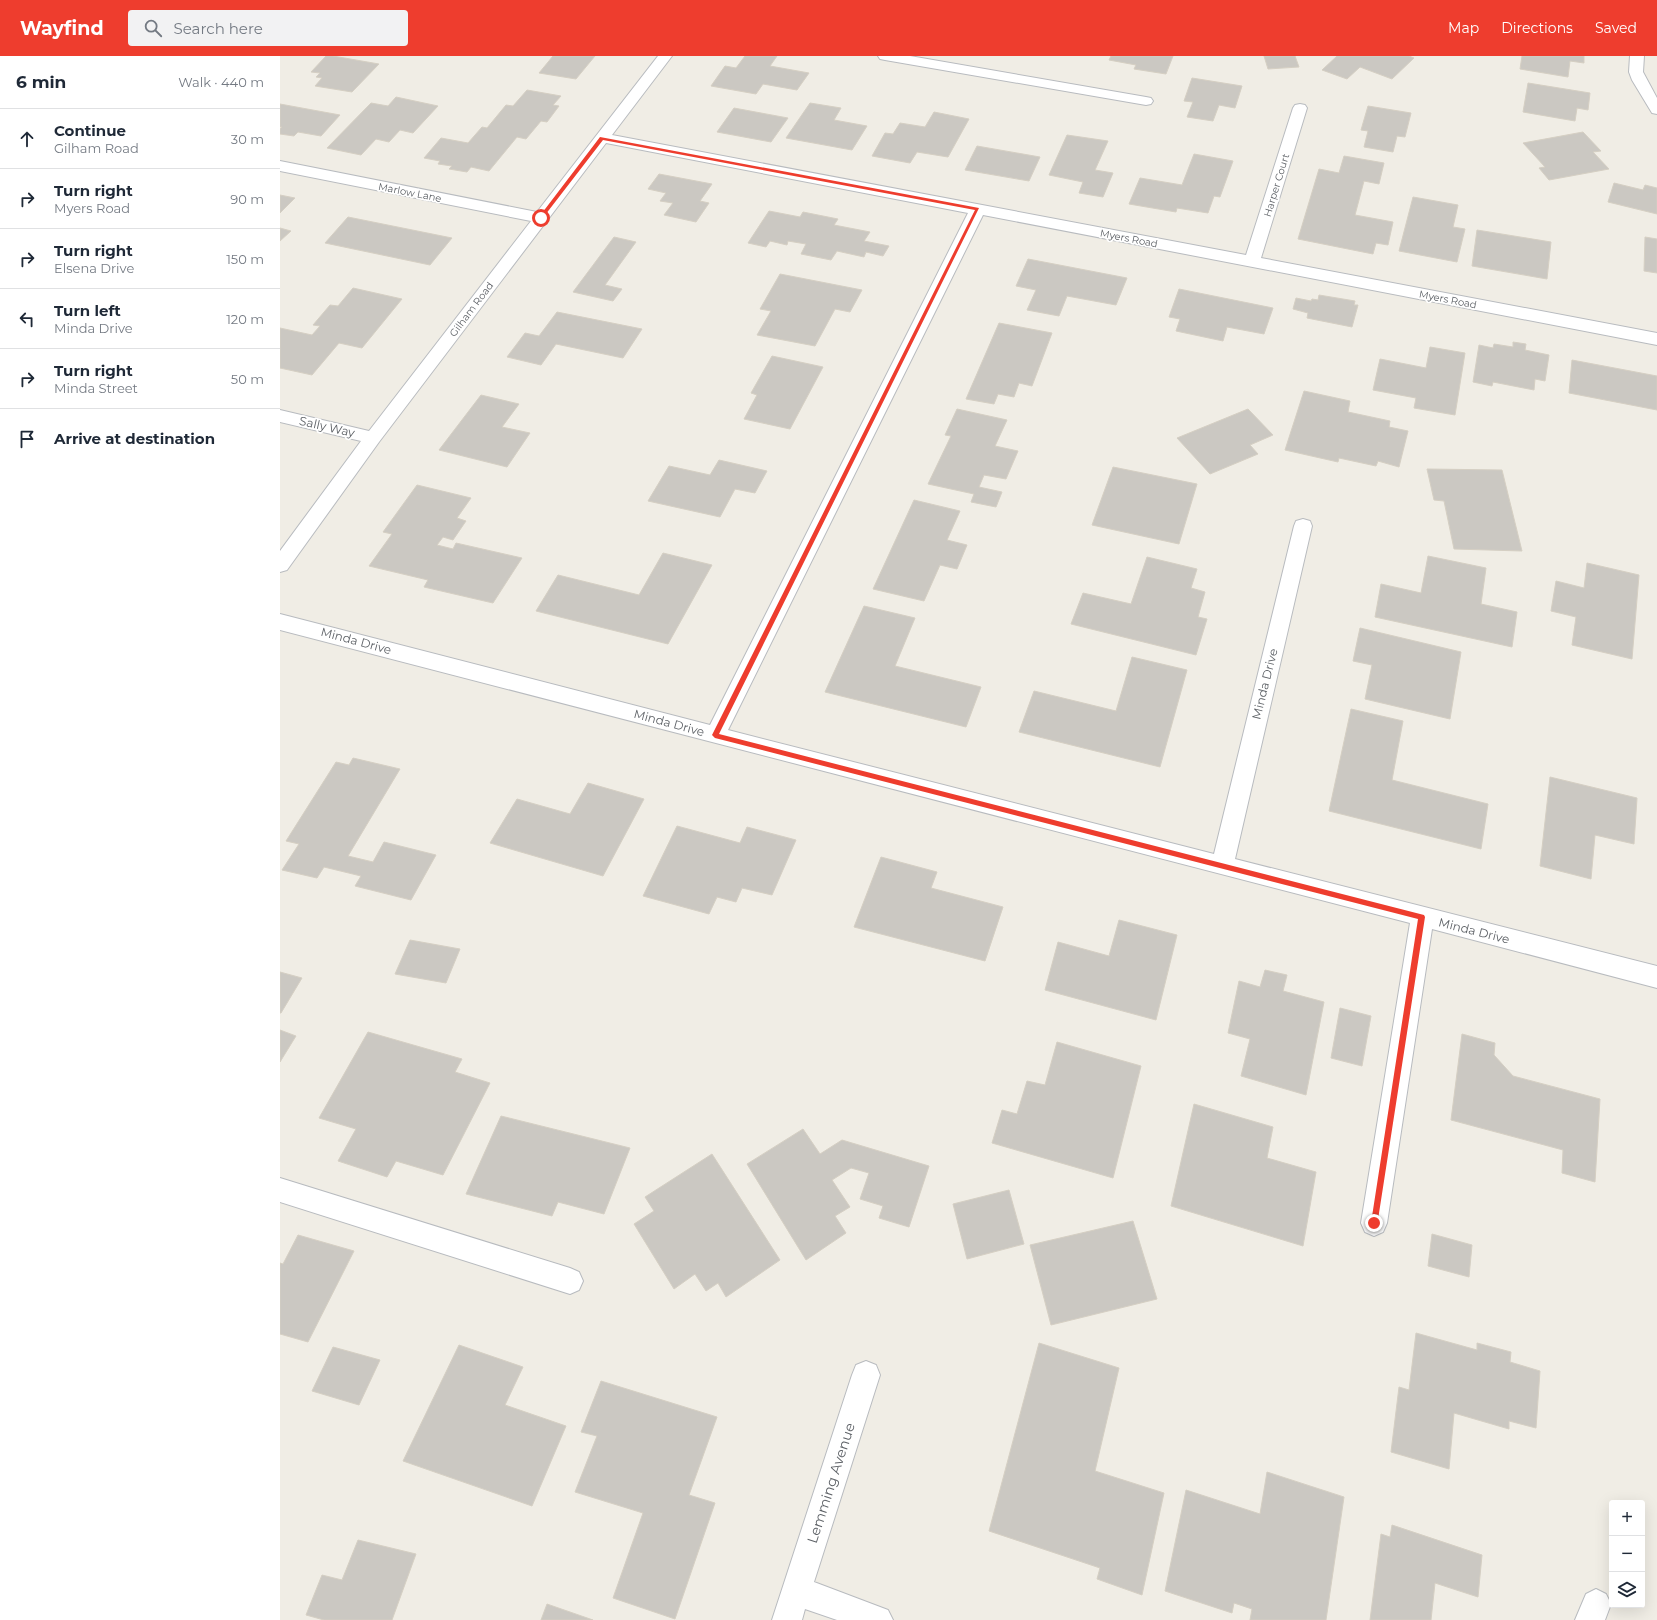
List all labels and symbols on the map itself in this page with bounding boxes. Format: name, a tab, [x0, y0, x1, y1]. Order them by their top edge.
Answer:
street label: Harper Court	[1261, 152, 1292, 218]
street label: Marlow Lane	[377, 180, 443, 205]
route start	[532, 209, 550, 227]
street label: Myers Road	[1099, 227, 1159, 250]
street label: Gilham Road	[447, 279, 496, 339]
street label: Myers Road	[1418, 288, 1478, 311]
street label: Sally Way	[298, 413, 357, 440]
street label: Minda Drive	[319, 624, 393, 657]
street label: Minda Drive	[1248, 647, 1281, 721]
street label: Minda Drive	[632, 706, 706, 739]
street label: Minda Drive	[1437, 914, 1511, 947]
route end	[1365, 1214, 1383, 1232]
street label: Lemming Avenue	[803, 1420, 859, 1546]

